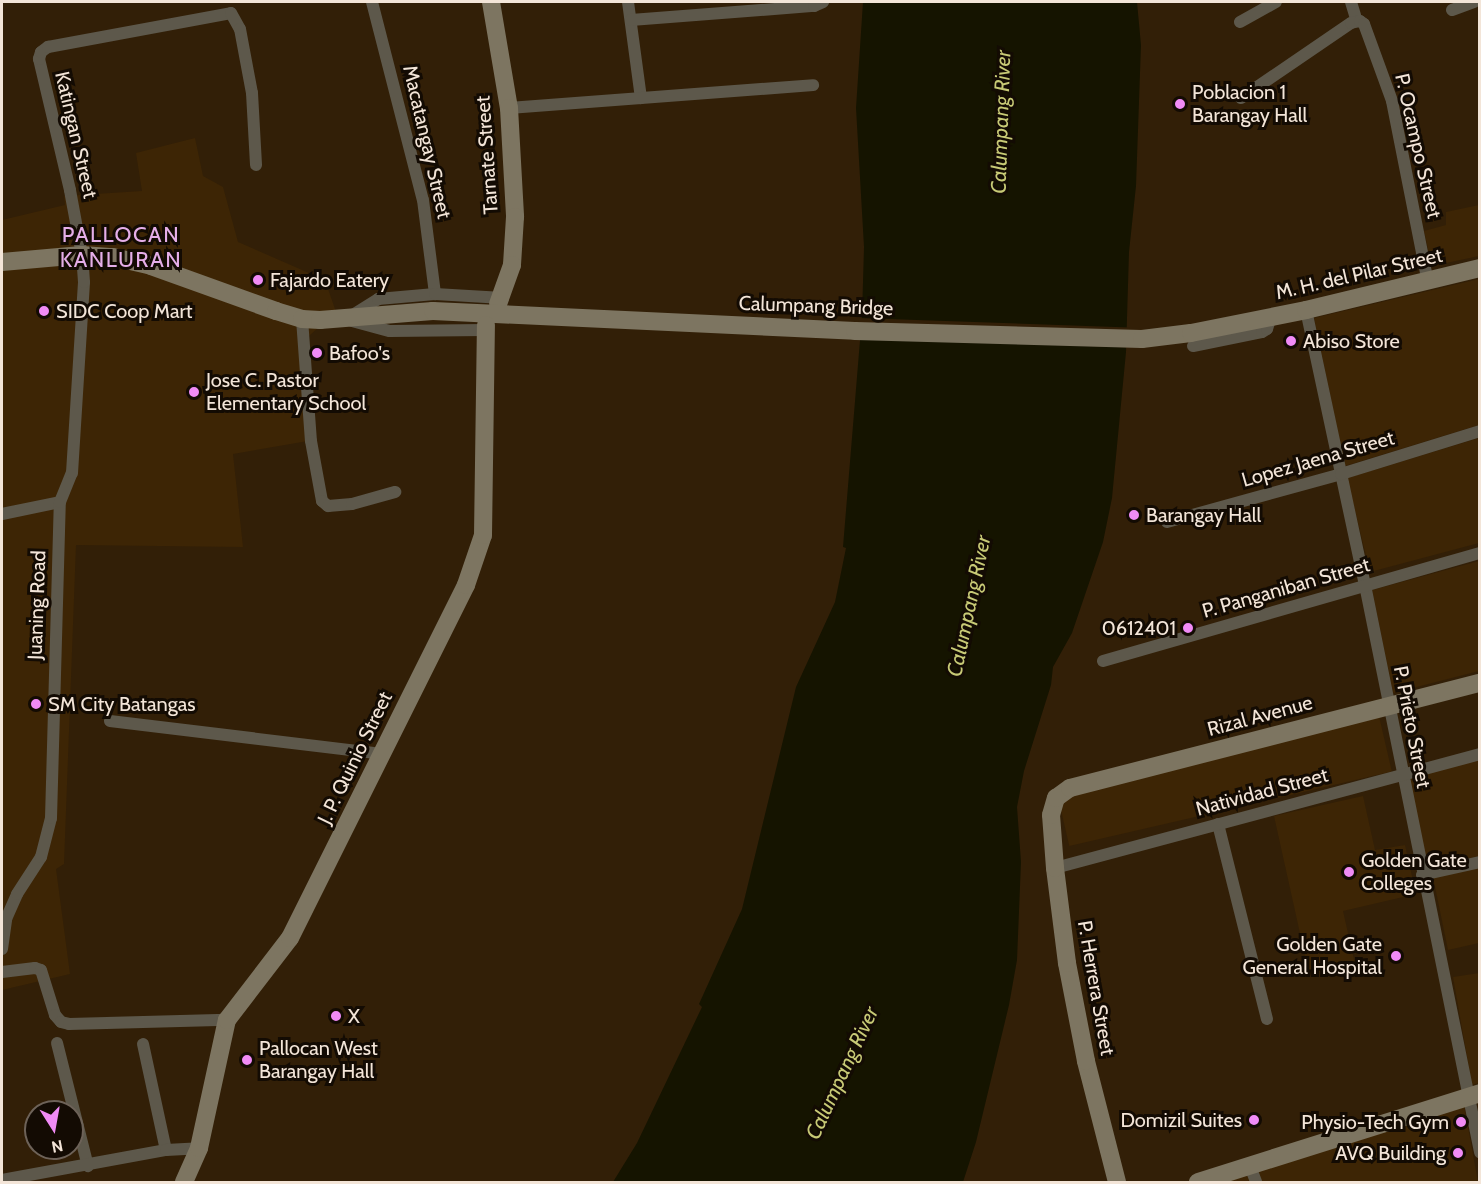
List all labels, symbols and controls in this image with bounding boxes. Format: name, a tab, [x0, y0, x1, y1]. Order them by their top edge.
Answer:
water label: Calumpang River	[986, 50, 1016, 194]
street label: Macatangay Street	[398, 63, 456, 221]
street label: Katingan Street	[50, 69, 102, 201]
street label: P. Ocampo Street	[1390, 71, 1446, 221]
place label: Poblacion 1 Barangay Hall	[1192, 80, 1307, 127]
street label: Tarnate Street	[471, 95, 503, 215]
marker: Poblacion 1 Barangay Hall	[1173, 97, 1187, 111]
district label: PALLOCAN KANLURAN	[60, 221, 182, 272]
street label: M. H. del Pilar Street	[1273, 243, 1445, 305]
place label: Fajardo Eatery	[270, 268, 389, 292]
marker: Fajardo Eatery	[251, 273, 265, 287]
street label: Calumpang Bridge	[738, 291, 894, 321]
place label: SIDC Coop Mart	[56, 299, 193, 323]
marker: SIDC Coop Mart	[37, 304, 51, 318]
place label: Abiso Store	[1303, 329, 1400, 353]
marker: Abiso Store	[1284, 334, 1298, 348]
place label: Bafoo's	[329, 341, 390, 365]
marker: Bafoo's	[310, 346, 324, 360]
place label: Jose C. Pastor Elementary School	[206, 368, 366, 415]
marker: Jose C. Pastor Elementary School	[187, 385, 201, 399]
street label: Lopez Jaena Street	[1239, 426, 1397, 492]
place label: Barangay Hall	[1146, 503, 1261, 527]
marker: Barangay Hall	[1127, 508, 1141, 522]
water label: Calumpang River	[942, 533, 996, 679]
street label: Juaning Road	[23, 550, 51, 660]
street label: P. Panganiban Street	[1199, 553, 1373, 623]
place label: 0612401	[1102, 616, 1176, 640]
marker: 0612401	[1181, 621, 1195, 635]
street label: P. Prieto Street	[1388, 664, 1436, 790]
street label: J. P. Quinio Street	[313, 688, 397, 828]
street label: Rizal Avenue	[1205, 690, 1315, 742]
place label: SM City Batangas	[48, 692, 196, 716]
marker: SM City Batangas	[29, 697, 43, 711]
street label: Natividad Street	[1193, 763, 1331, 821]
place label: Golden Gate Colleges	[1361, 849, 1467, 896]
marker: Golden Gate Colleges	[1342, 865, 1356, 879]
street label: P. Herrera Street	[1072, 919, 1120, 1057]
place label: Golden Gate General Hospital	[1242, 933, 1382, 980]
marker: Golden Gate General Hospital	[1387, 947, 1405, 965]
water label: Calumpang River	[800, 1003, 884, 1143]
place label: X	[348, 1004, 360, 1028]
marker: X	[329, 1009, 343, 1023]
place label: Pallocan West Barangay Hall	[259, 1036, 378, 1083]
marker: Pallocan West Barangay Hall	[240, 1053, 254, 1067]
north arrow	[24, 1100, 84, 1160]
place label: Domizil Suites	[1120, 1108, 1242, 1132]
place label: Physio-Tech Gym	[1301, 1110, 1449, 1134]
marker: Domizil Suites	[1247, 1113, 1261, 1127]
marker: Physio-Tech Gym	[1454, 1115, 1468, 1129]
text: N	[50, 1136, 65, 1157]
place label: AVQ Building	[1335, 1141, 1446, 1165]
marker: AVQ Building	[1451, 1146, 1465, 1160]

